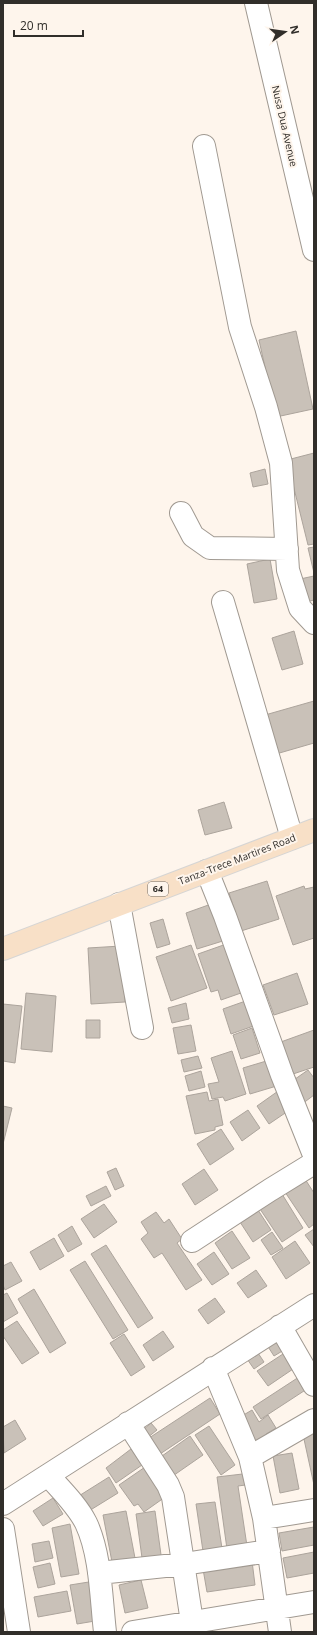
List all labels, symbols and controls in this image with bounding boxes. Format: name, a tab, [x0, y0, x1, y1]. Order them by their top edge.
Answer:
scale bar	[14, 12, 83, 38]
north arrow	[265, 12, 305, 52]
text: 20 m	[20, 17, 48, 34]
text: N	[287, 24, 304, 36]
street label: Nusa Dua Avenue	[269, 84, 301, 168]
street label: Tanza-Trece Martires Road	[176, 830, 298, 888]
road number: 64	[148, 882, 168, 896]

